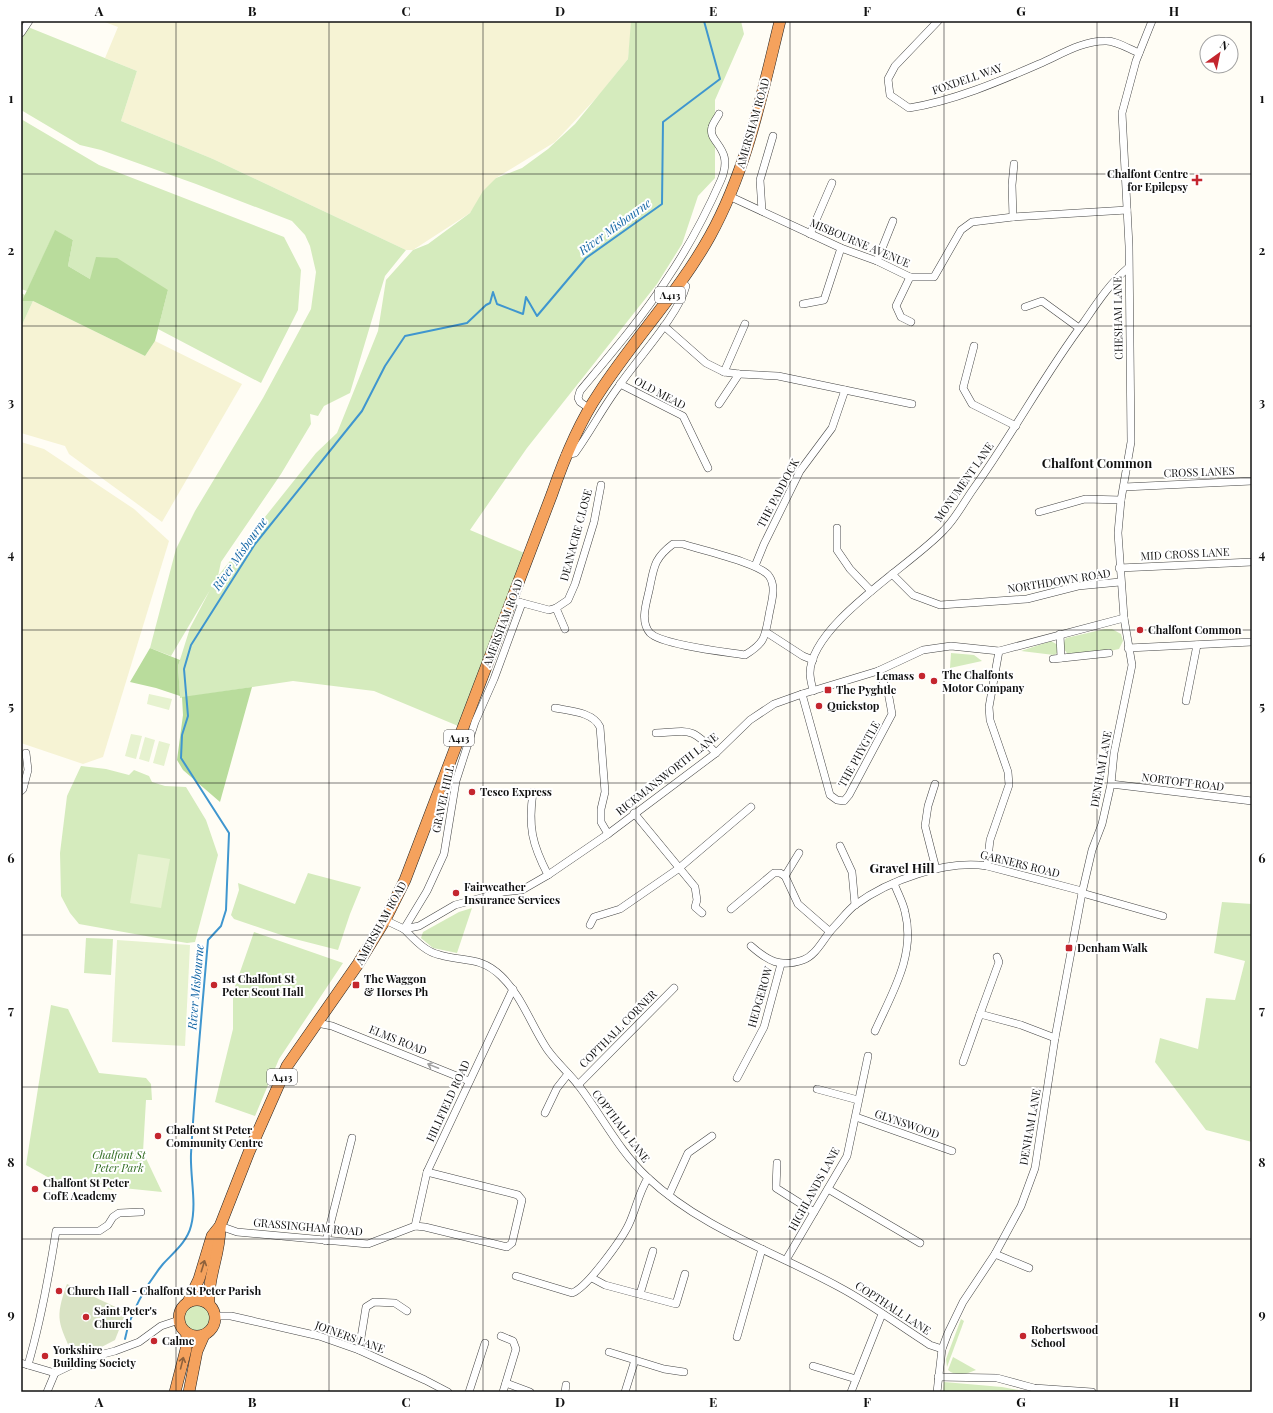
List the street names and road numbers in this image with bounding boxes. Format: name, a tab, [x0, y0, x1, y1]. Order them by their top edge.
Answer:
street label: FOXDELL WAY	[930, 59, 1004, 98]
street label: AMERSHAM ROAD	[732, 76, 773, 171]
street label: MISBOURNE AVENUE	[808, 215, 913, 271]
street label: CHESHAM LANE	[1109, 276, 1126, 360]
road number: A413	[655, 287, 685, 303]
street label: OLD MEAD	[632, 373, 689, 412]
street label: MONUMENT LANE	[931, 439, 997, 524]
street label: THE PADDOCK	[753, 455, 802, 530]
street label: CROSS LANES	[1163, 463, 1235, 480]
street label: DEANACRE CLOSE	[556, 487, 595, 583]
street label: MID CROSS LANE	[1140, 544, 1230, 563]
street label: NORTHDOWN ROAD	[1006, 565, 1112, 596]
street label: AMERSHAM ROAD	[478, 577, 526, 670]
street label: THE PHYGTLE	[834, 718, 883, 789]
street label: RICKMANSWORTH LANE	[612, 729, 721, 818]
street label: DENHAM LANE	[1086, 729, 1115, 808]
road number: A413	[444, 730, 474, 746]
street label: GRAVEL HILL	[428, 763, 457, 834]
street label: NORTOFT ROAD	[1141, 769, 1225, 794]
street label: GARNERS ROAD	[979, 846, 1062, 881]
street label: AMERSHAM ROAD	[351, 878, 410, 968]
street label: HEDGEROW	[744, 965, 775, 1029]
street label: COPTHALL CORNER	[576, 986, 660, 1071]
street label: ELMS ROAD	[367, 1021, 429, 1058]
street label: HILLFIELD ROAD	[422, 1057, 473, 1144]
road number: A413	[267, 1069, 297, 1085]
street label: COPTHALL LANE	[589, 1086, 654, 1165]
street label: DENHAM LANE	[1015, 1087, 1044, 1166]
street label: GLYNSWOOD	[873, 1105, 942, 1142]
street label: HIGHLANDS LANE	[784, 1144, 843, 1233]
street label: GRASSINGHAM ROAD	[253, 1214, 364, 1239]
street label: COPTHALL LANE	[853, 1278, 934, 1338]
street label: JOINERS LANE	[312, 1317, 387, 1356]

